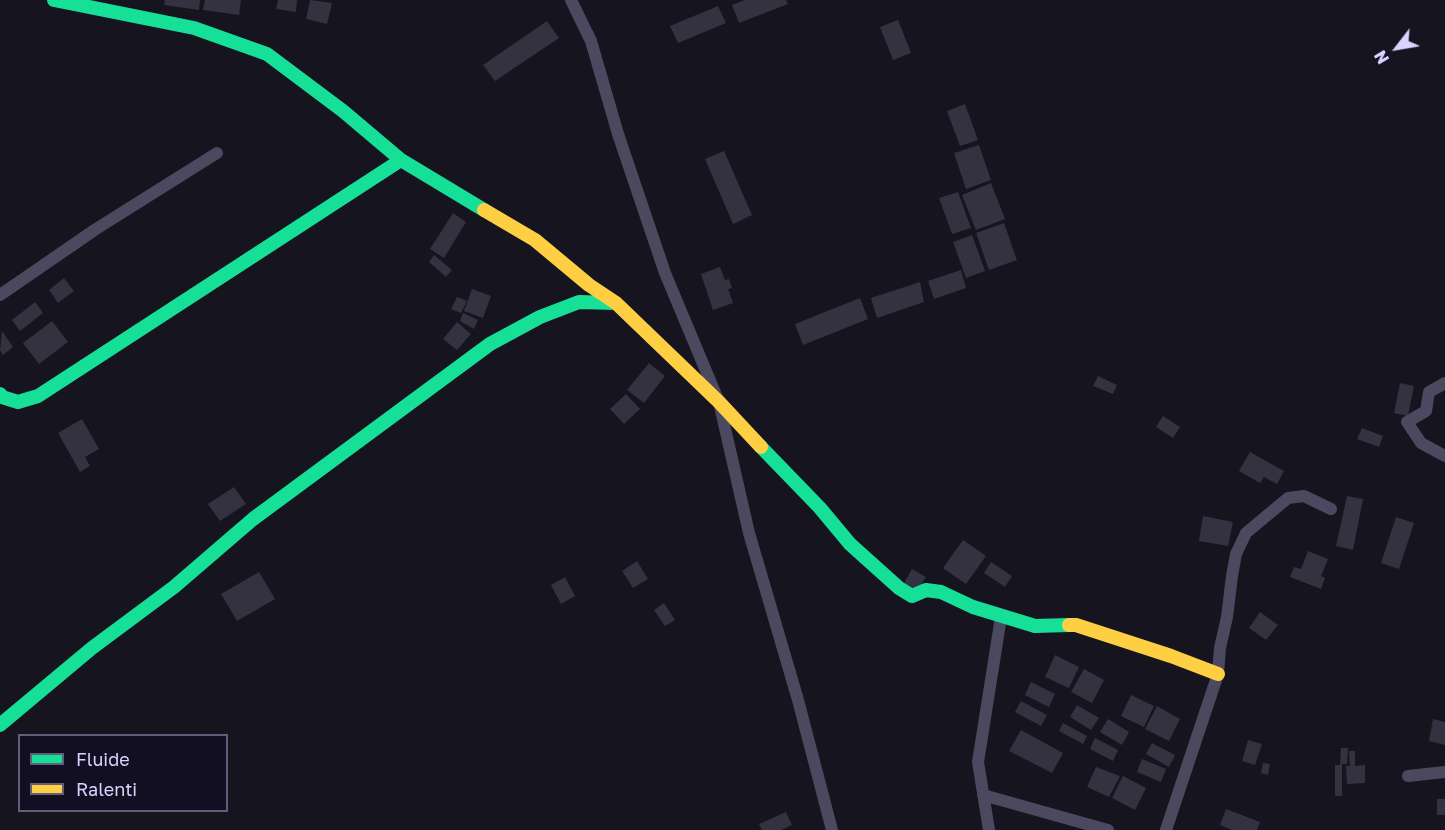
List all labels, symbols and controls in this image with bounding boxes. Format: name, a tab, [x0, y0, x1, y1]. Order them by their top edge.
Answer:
north arrow	[1367, 18, 1427, 78]
text: N	[1370, 47, 1393, 68]
legend	[18, 734, 228, 812]
text: Fluide	[76, 748, 130, 770]
text: Ralenti	[76, 778, 137, 800]

